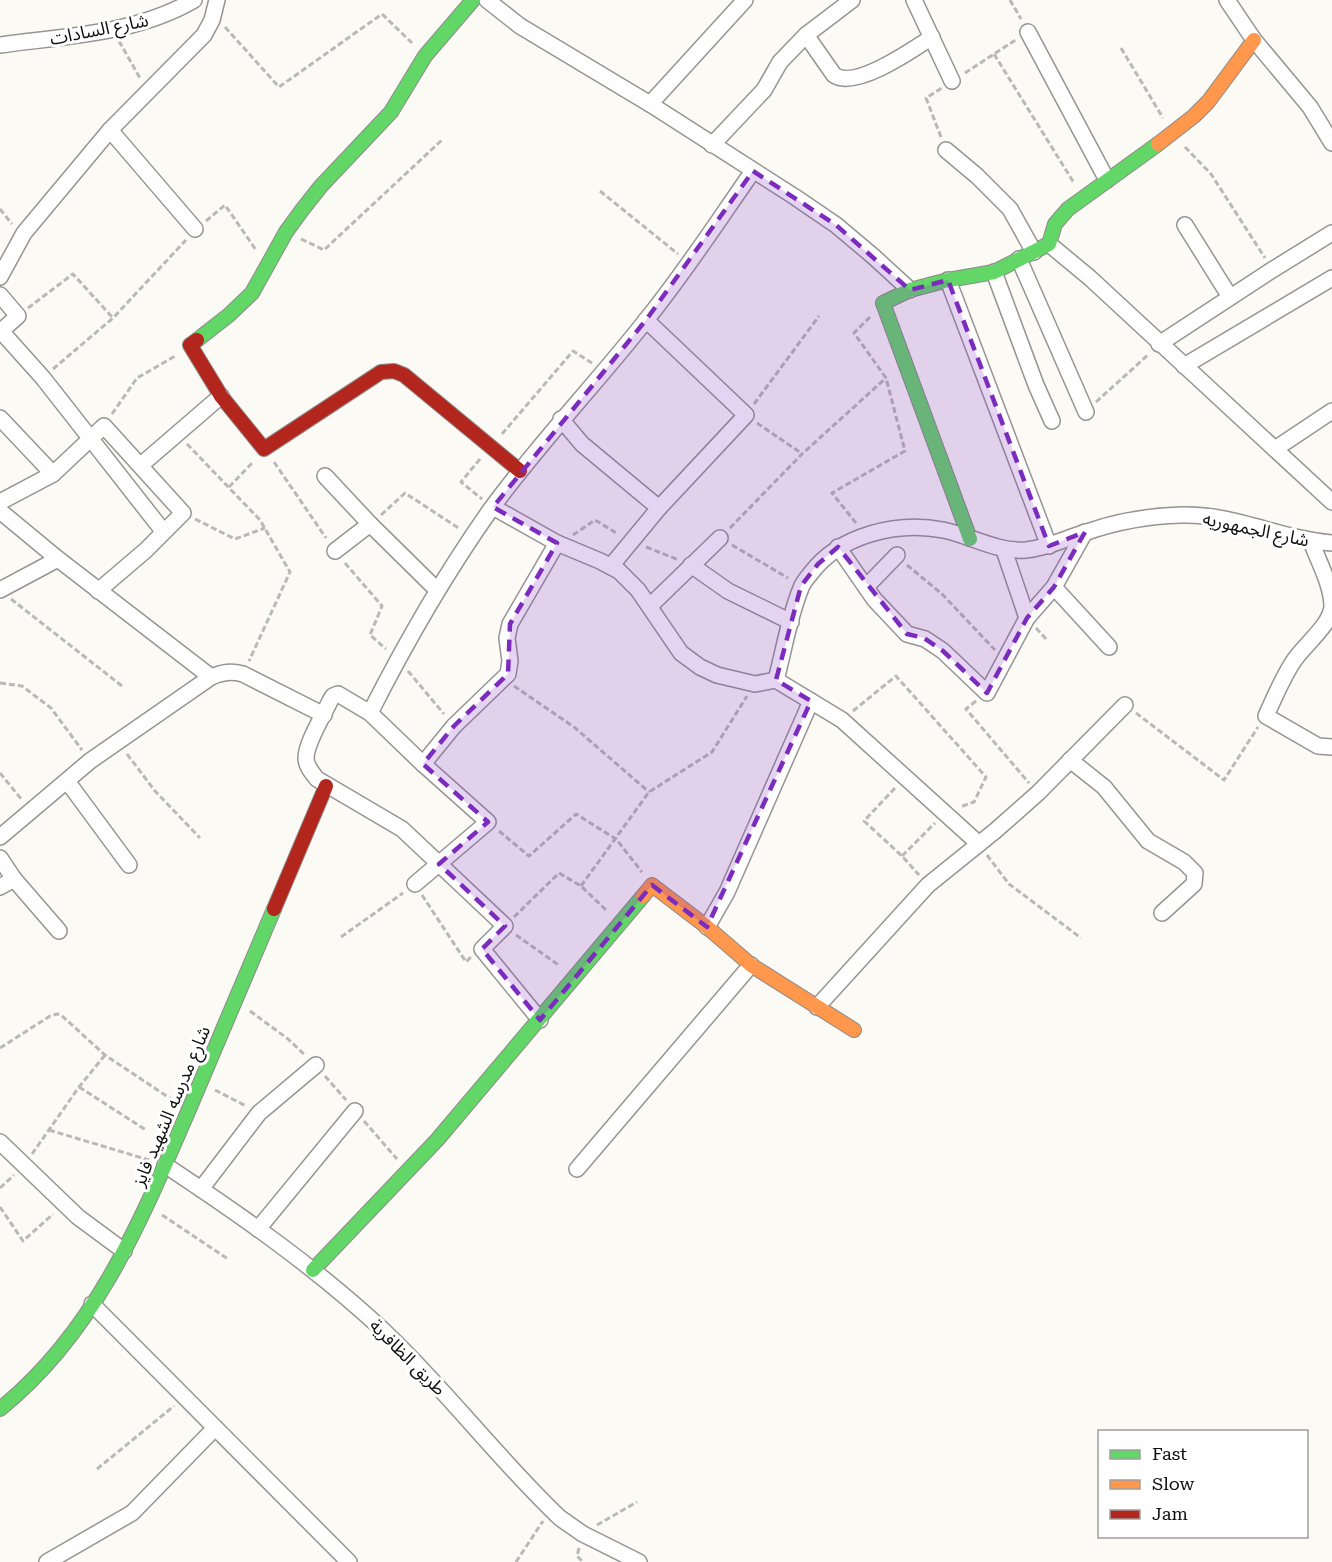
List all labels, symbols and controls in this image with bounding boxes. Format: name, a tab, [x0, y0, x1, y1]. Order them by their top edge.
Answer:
street label: شارع السادات	[48, 9, 151, 53]
street label: شارع الجمهوريه	[1200, 507, 1311, 554]
street label: شارع مدرسه الشهيد فايز	[127, 1023, 218, 1192]
street label: طريق الظافرية	[365, 1315, 450, 1400]
legend	[1098, 1430, 1308, 1538]
text: Fast	[1152, 1443, 1187, 1464]
text: Slow	[1152, 1473, 1194, 1494]
text: Jam	[1152, 1503, 1188, 1524]

